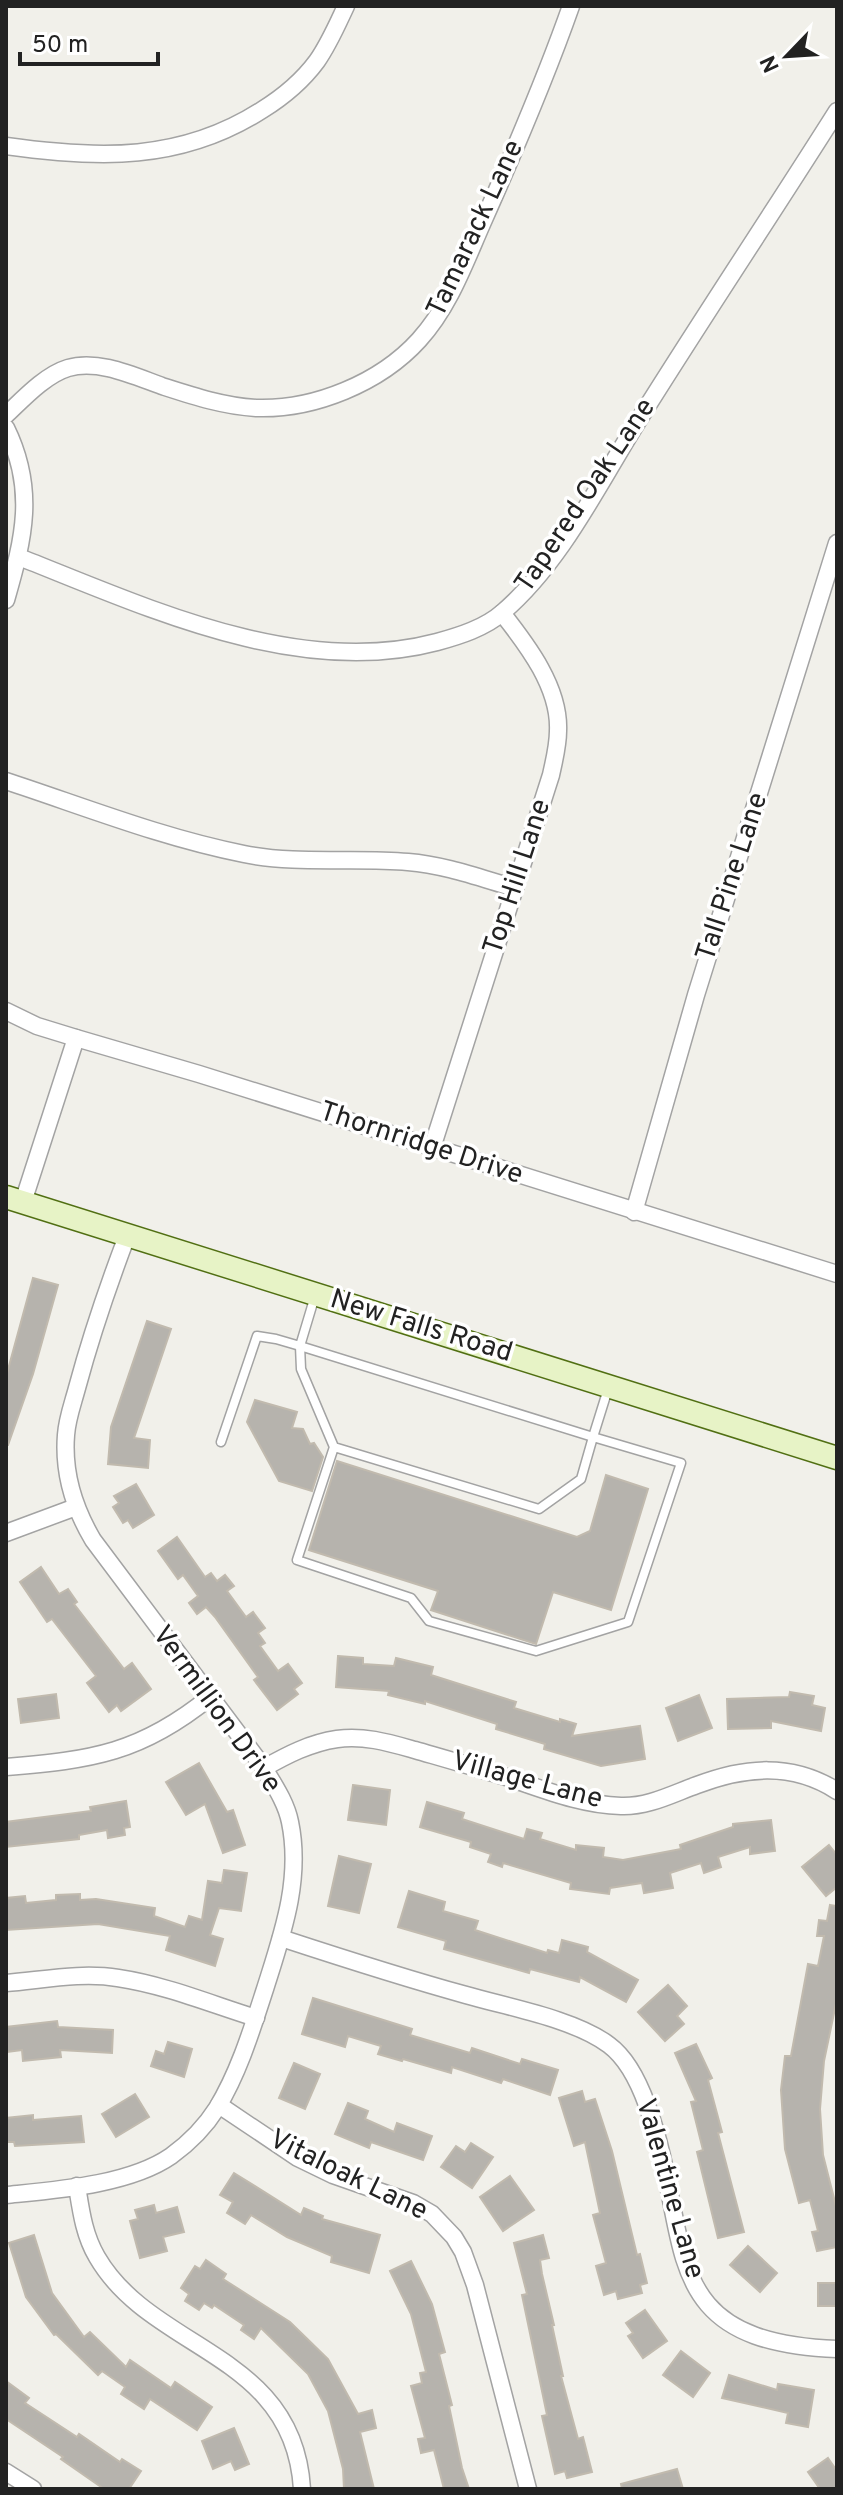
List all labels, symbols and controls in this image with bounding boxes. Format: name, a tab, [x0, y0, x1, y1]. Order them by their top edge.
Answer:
scale bar	[20, 16, 158, 66]
north arrow	[747, 16, 827, 96]
text: 50 m	[32, 31, 88, 61]
text: N	[756, 51, 787, 76]
street label: Tamarack Lane	[419, 135, 533, 323]
street label: Tapered Oak Lane	[507, 392, 665, 600]
street label: Tall Pine Lane	[689, 788, 777, 966]
street label: Top Hill Lane	[476, 795, 560, 959]
street label: Thornridge Drive	[315, 1094, 527, 1194]
street label: New Falls Road	[326, 1282, 516, 1372]
street label: Vermillion Drive	[143, 1619, 289, 1801]
street label: Village Lane	[448, 1744, 606, 1818]
street label: Valentine Lane	[626, 2095, 712, 2283]
street label: Vitaloak Lane	[263, 2122, 433, 2230]

